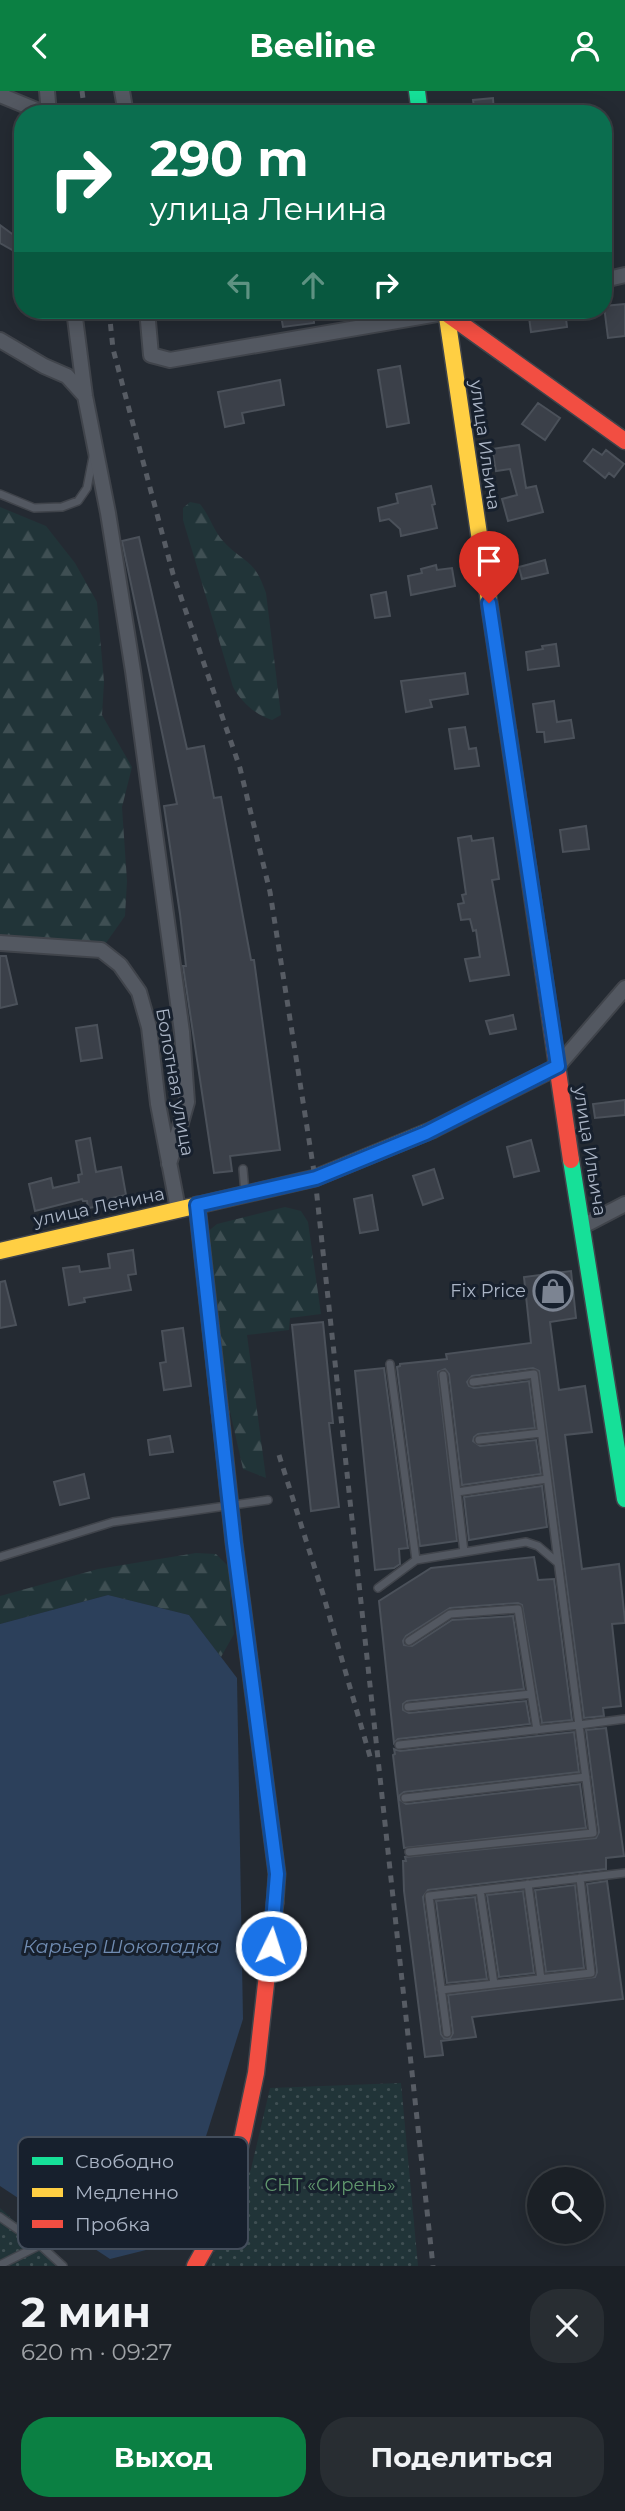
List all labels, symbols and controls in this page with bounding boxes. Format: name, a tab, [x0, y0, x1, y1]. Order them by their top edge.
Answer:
text: Beeline	[249, 26, 376, 65]
icon: back	[21, 27, 59, 65]
icon: person	[566, 27, 604, 65]
text: 290 m	[150, 129, 309, 188]
icon: right	[35, 133, 126, 224]
text: улица Ленина	[150, 189, 387, 228]
icon: left	[221, 266, 259, 304]
icon: ahead	[294, 266, 332, 304]
icon: right	[367, 266, 405, 304]
street label: улица Ильича	[465, 378, 505, 511]
pin	[459, 531, 519, 603]
icon: arrive	[470, 542, 508, 580]
street label: Болотная улица	[151, 1006, 199, 1158]
street label: улица Ильича	[569, 1084, 611, 1217]
street label: улица Ленина	[31, 1182, 167, 1232]
shop icon: Fix Price	[532, 1270, 574, 1312]
place label: Fix Price	[450, 1280, 526, 1302]
position arrow	[234, 1909, 308, 1983]
water label: Карьер Шоколадка	[23, 1935, 219, 1958]
legend	[18, 2137, 248, 2249]
text: Свободно	[75, 2150, 174, 2173]
map controls	[527, 2167, 604, 2244]
button: search	[527, 2167, 604, 2244]
park label: СНТ «Сирень»	[264, 2174, 396, 2196]
text: Медленно	[75, 2181, 179, 2204]
text: Пробка	[75, 2213, 150, 2236]
text: 2 мин	[21, 2286, 151, 2338]
button: close	[530, 2289, 604, 2363]
text: 620 m · 09:27	[21, 2338, 172, 2366]
button: Выход	[21, 2417, 306, 2497]
button: Поделиться	[320, 2417, 604, 2497]

